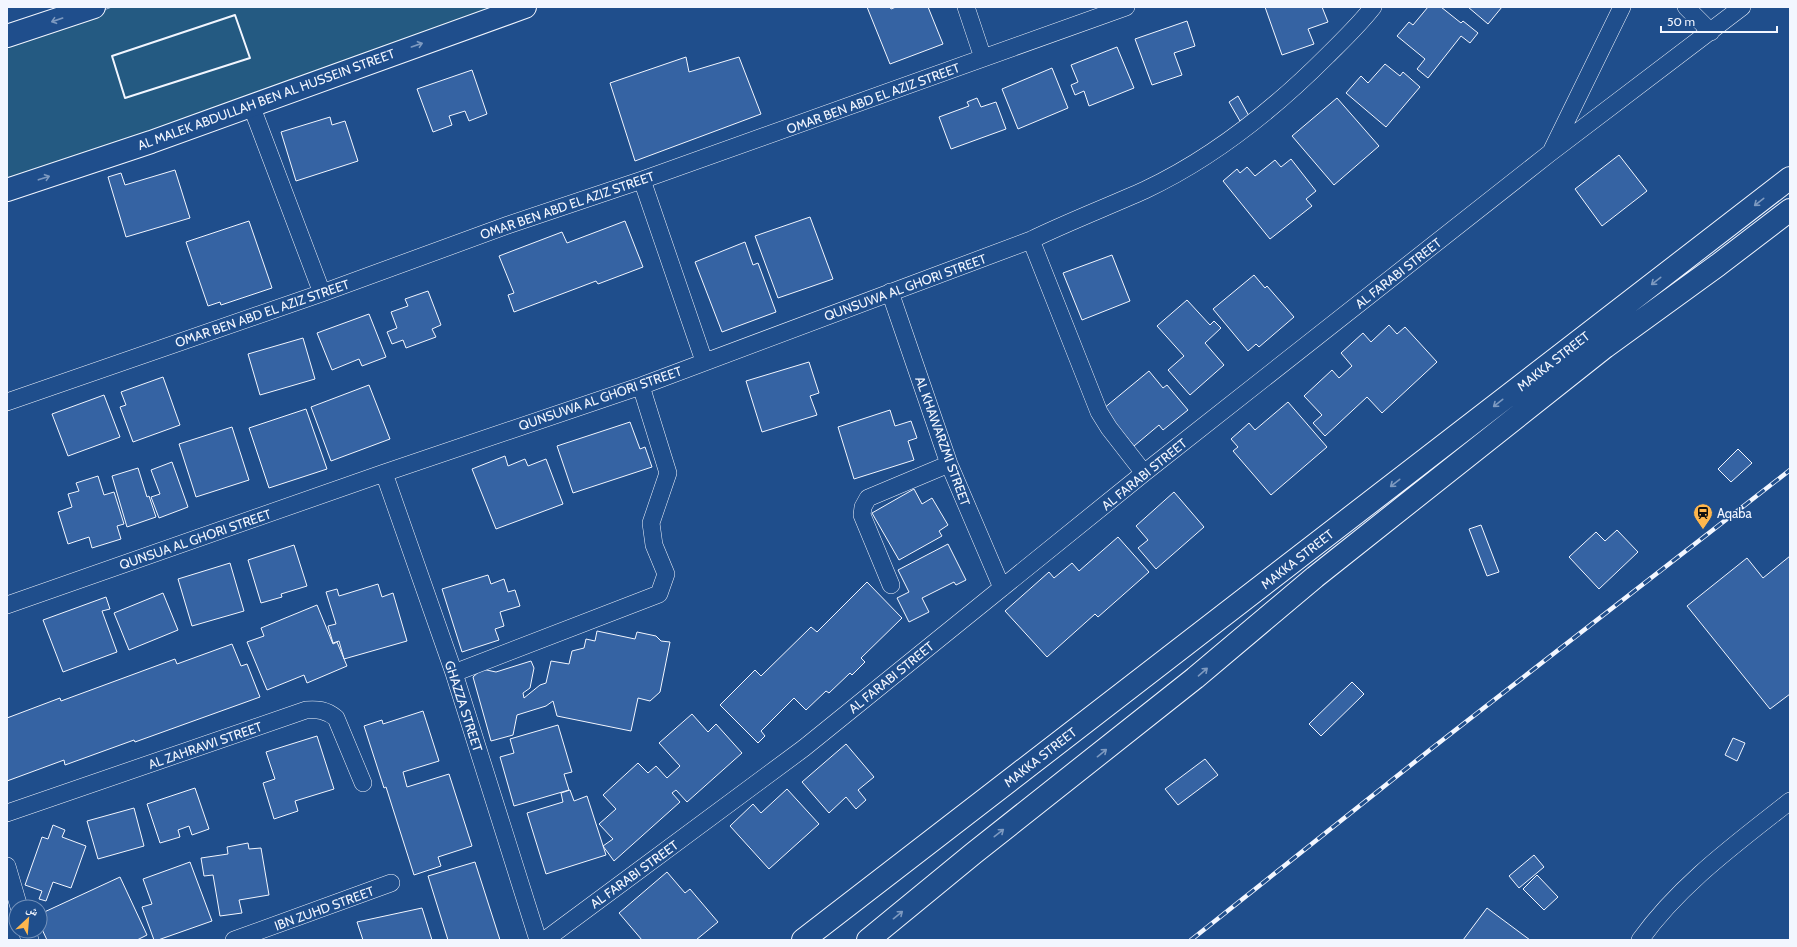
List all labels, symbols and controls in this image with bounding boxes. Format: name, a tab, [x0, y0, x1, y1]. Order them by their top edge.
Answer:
scale bar	[1661, 8, 1777, 34]
text: 50 m	[1667, 14, 1695, 29]
one-way arrow	[52, 16, 64, 24]
one-way arrow	[411, 41, 424, 48]
street label: AL MALEK ABDULLAH BEN AL HUSSEIN STREET	[135, 45, 397, 153]
street label: OMAR BEN ABD EL AZIZ STREET	[784, 59, 962, 137]
street label: OMAR BEN ABD EL AZIZ STREET	[478, 168, 656, 242]
one-way arrow	[38, 173, 50, 181]
one-way arrow	[1754, 197, 1765, 206]
street label: AL FARABI STREET	[1352, 234, 1444, 312]
street label: QUNSUWA AL GHORI STREET	[822, 250, 988, 324]
street label: OMAR BEN ABD EL AZIZ STREET	[173, 276, 351, 350]
one-way arrow	[1651, 277, 1662, 285]
street label: MAKKA STREET	[1513, 328, 1593, 394]
street label: QUNSUWA AL GHORI STREET	[516, 363, 684, 433]
street label: AL KHAWARZMI STREET	[912, 374, 974, 508]
one-way arrow	[1492, 399, 1503, 408]
street label: AL FARABI STREET	[1098, 435, 1190, 513]
one-way arrow	[1390, 479, 1401, 487]
station icon: Aqaba	[1692, 502, 1714, 530]
street label: QUNSUA AL GHORI STREET	[117, 505, 273, 573]
place label: Aqaba	[1717, 505, 1753, 521]
street label: MAKKA STREET	[1257, 526, 1337, 592]
street label: AL FARABI STREET	[845, 638, 937, 716]
street label: GHAZZA STREET	[442, 658, 486, 754]
one-way arrow	[1198, 667, 1208, 677]
street label: AL ZAHRAWI STREET	[146, 718, 264, 772]
street label: MAKKA STREET	[1000, 724, 1080, 790]
one-way arrow	[1096, 749, 1107, 758]
one-way arrow	[994, 829, 1005, 838]
street label: AL FARABI STREET	[587, 837, 681, 911]
street label: IBN ZUHD STREET	[272, 883, 376, 933]
north arrow	[8, 899, 48, 939]
text: ش	[24, 901, 41, 920]
one-way arrow	[893, 911, 904, 920]

